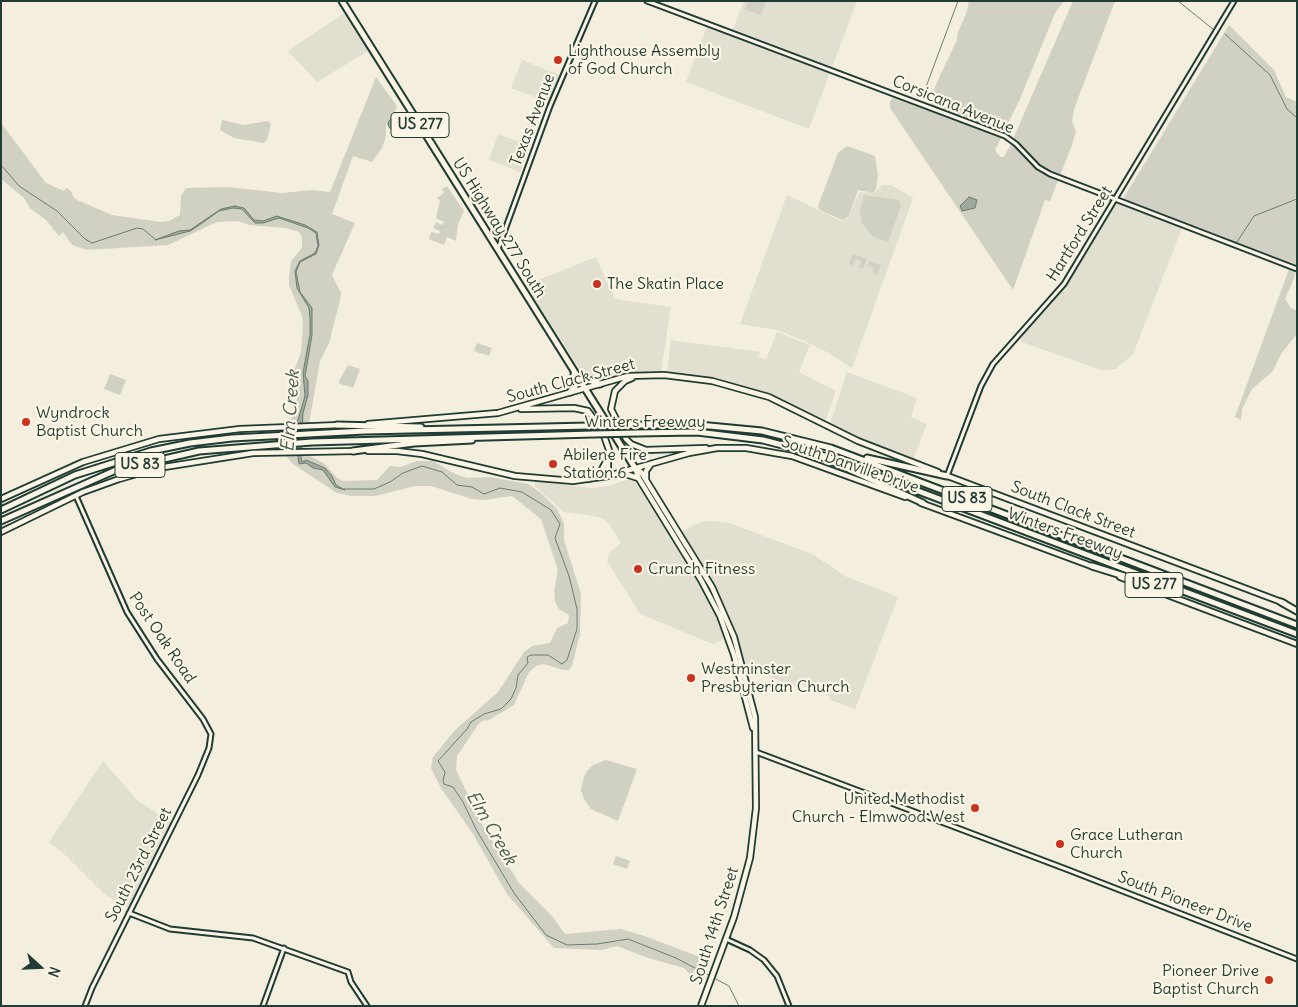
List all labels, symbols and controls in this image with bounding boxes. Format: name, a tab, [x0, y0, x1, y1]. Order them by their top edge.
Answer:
place label: Lighthouse Assembly of God Church	[568, 41, 720, 79]
marker: Lighthouse Assembly of God Church	[552, 54, 564, 66]
street label: Texas Avenue	[507, 71, 559, 169]
street label: Corsicana Avenue	[889, 72, 1017, 138]
road number: US 277	[391, 112, 449, 138]
street label: US Highway 277 South	[448, 154, 550, 302]
street label: Hartford Street	[1043, 183, 1117, 285]
place label: The Skatin Place	[607, 274, 724, 294]
marker: The Skatin Place	[591, 278, 603, 290]
street label: South Clack Street	[505, 355, 637, 407]
water label: Elm Creek	[277, 369, 305, 453]
place label: Wyndrock Baptist Church	[36, 403, 143, 441]
street label: Winters Freeway	[584, 412, 706, 432]
marker: Wyndrock Baptist Church	[20, 416, 32, 428]
street label: South Danville Drive	[779, 432, 921, 498]
place label: Abilene Fire Station 6	[563, 445, 647, 483]
road number: US 83	[115, 452, 165, 478]
marker: Abilene Fire Station 6	[547, 458, 559, 470]
street label: South Clack Street	[1008, 477, 1138, 543]
road number: US 83	[942, 486, 992, 512]
street label: Winters Freeway	[1005, 504, 1125, 564]
place label: Crunch Fitness	[648, 559, 755, 579]
marker: Crunch Fitness	[632, 563, 644, 575]
road number: US 277	[1125, 572, 1183, 598]
street label: Post Oak Road	[124, 589, 200, 687]
place label: Westminster Presbyterian Church	[701, 659, 849, 697]
marker: Westminster Presbyterian Church	[685, 672, 697, 684]
water label: Elm Creek	[461, 787, 521, 869]
place label: United Methodist Church - Elmwood West	[792, 789, 965, 827]
marker: United Methodist Church - Elmwood West	[969, 802, 981, 814]
street label: South 23rd Street	[102, 805, 176, 925]
place label: Grace Lutheran Church	[1070, 825, 1183, 863]
marker: Grace Lutheran Church	[1054, 838, 1066, 850]
street label: South 14th Street	[687, 865, 743, 987]
street label: South Pioneer Drive	[1115, 867, 1255, 937]
north arrow	[15, 942, 65, 992]
place label: Pioneer Drive Baptist Church	[1152, 961, 1259, 999]
text: N	[44, 965, 64, 980]
marker: Pioneer Drive Baptist Church	[1263, 974, 1275, 986]

